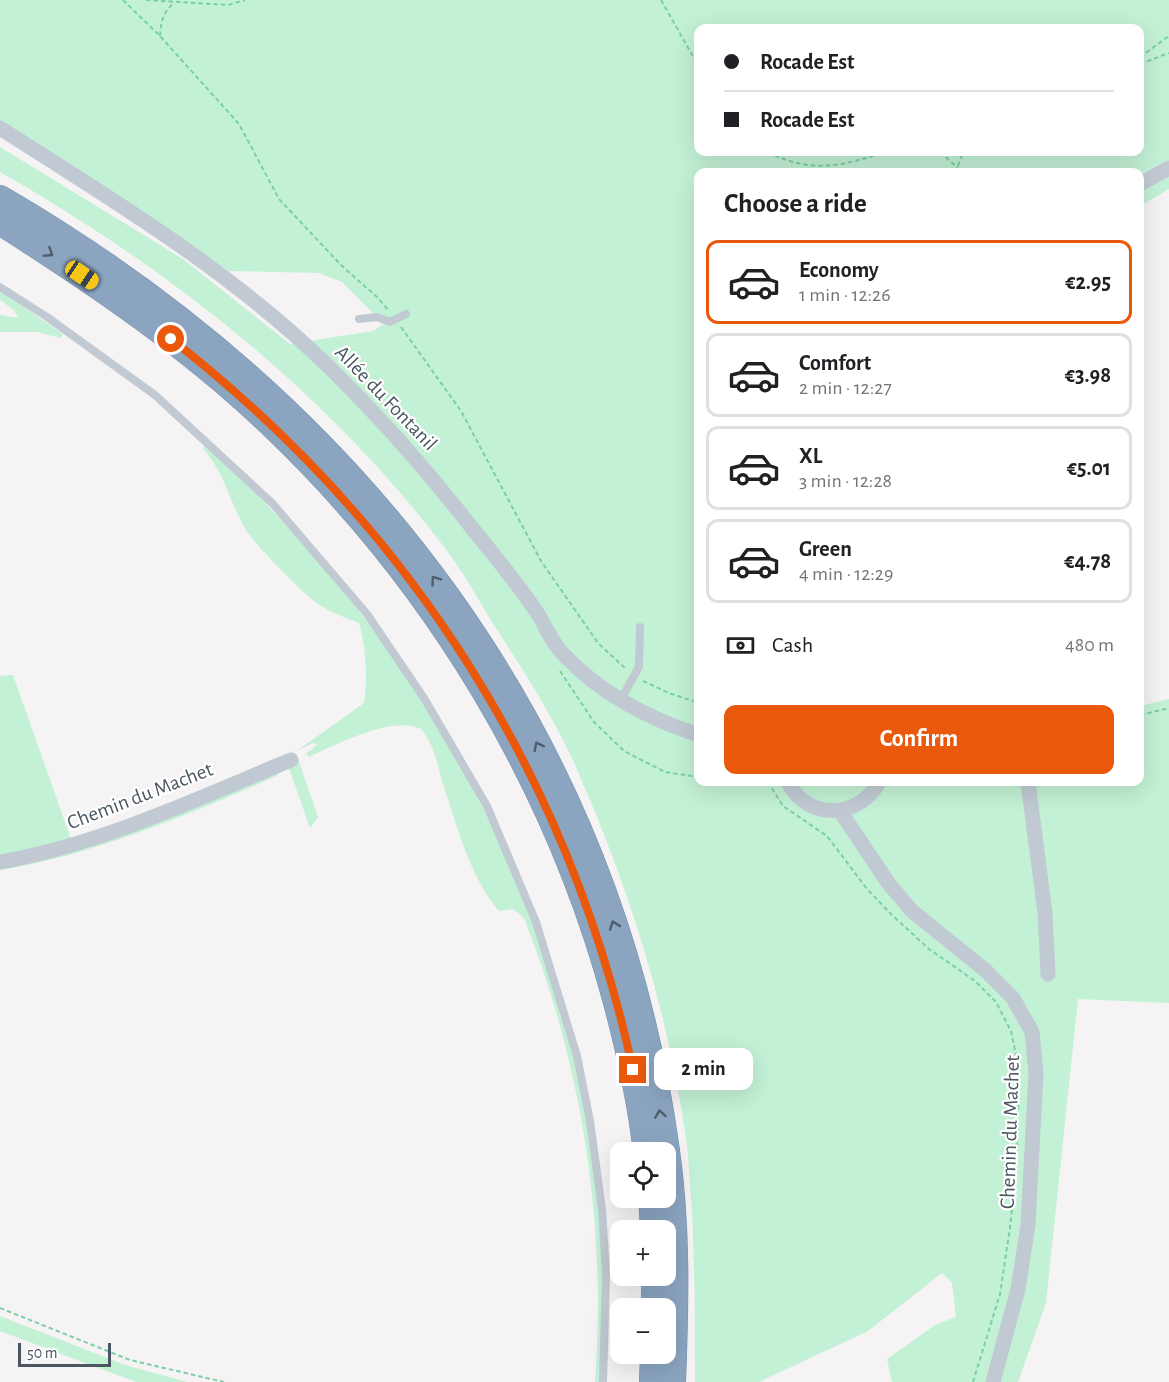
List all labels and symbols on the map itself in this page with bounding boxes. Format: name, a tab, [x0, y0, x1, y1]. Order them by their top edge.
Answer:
one-way arrow	[43, 246, 54, 257]
car	[62, 257, 102, 293]
route start	[157, 325, 184, 352]
street label: Allée du Fontanil	[331, 341, 441, 455]
one-way arrow	[431, 576, 442, 587]
one-way arrow	[534, 742, 545, 752]
street label: Chemin du Machet	[64, 758, 216, 833]
one-way arrow	[608, 920, 621, 931]
callout: 2 min	[654, 1049, 753, 1091]
street label: Chemin du Machet	[997, 1054, 1023, 1209]
route end	[619, 1056, 646, 1083]
one-way arrow	[655, 1110, 667, 1119]
scale bar	[18, 1340, 111, 1368]

